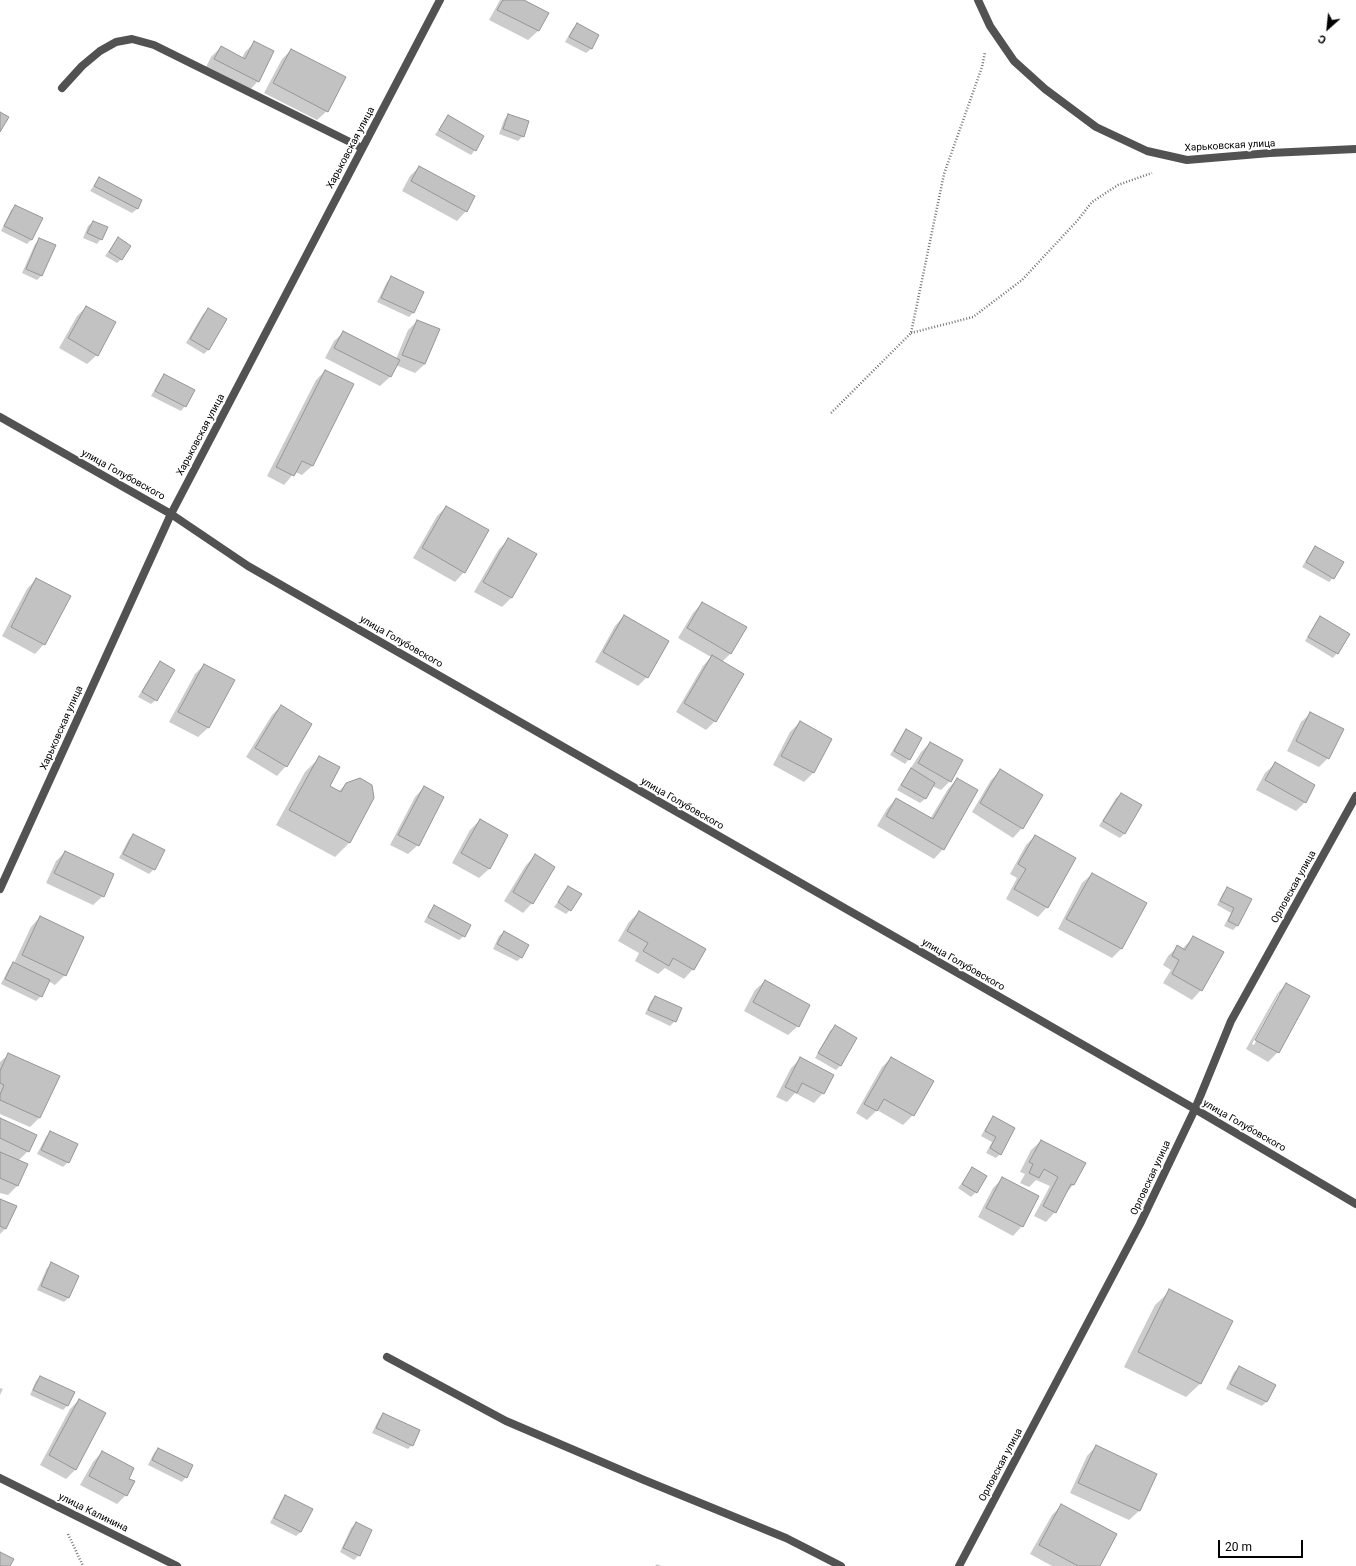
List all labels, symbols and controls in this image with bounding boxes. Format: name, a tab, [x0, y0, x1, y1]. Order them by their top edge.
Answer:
north arrow	[1308, 8, 1348, 48]
text: С	[1316, 32, 1328, 47]
street label: Харьковская улица	[324, 105, 378, 191]
street label: Харьковская улица	[1184, 138, 1276, 154]
street label: Харьковская улица	[174, 392, 228, 478]
street label: улица Голубовского	[79, 447, 167, 503]
street label: улица Голубовского	[357, 613, 445, 671]
street label: Харьковская улица	[38, 684, 86, 772]
street label: улица Голубовского	[638, 775, 726, 833]
street label: Орловская улица	[1269, 849, 1319, 925]
street label: улица Голубовского	[919, 936, 1007, 994]
street label: улица Голубовского	[1200, 1097, 1288, 1155]
street label: Орловская улица	[1128, 1139, 1174, 1217]
street label: Орловская улица	[977, 1426, 1025, 1504]
street label: улица Калинина	[56, 1491, 130, 1535]
scale bar	[1220, 1532, 1305, 1558]
text: 20 m	[1225, 1540, 1252, 1554]

